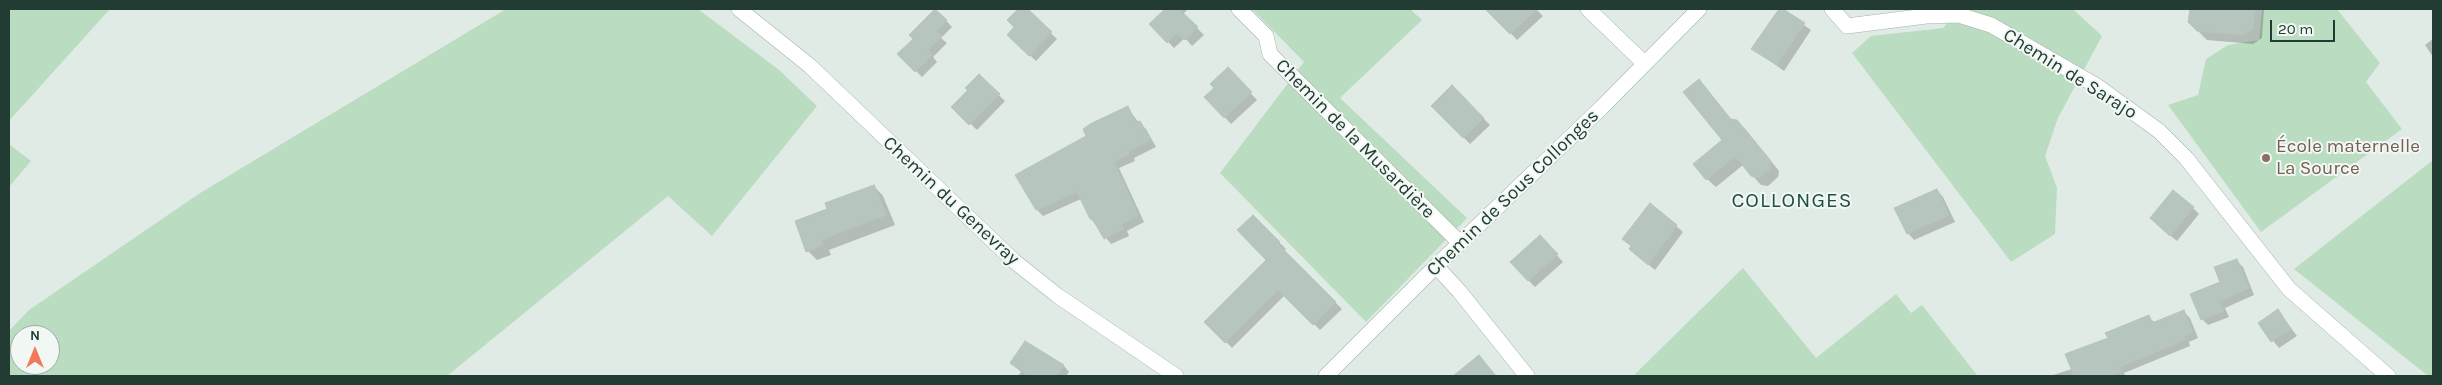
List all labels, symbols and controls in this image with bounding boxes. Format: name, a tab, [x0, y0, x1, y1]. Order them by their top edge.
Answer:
scale bar	[2272, 10, 2337, 42]
text: 20 m	[2278, 20, 2313, 38]
street label: Chemin de Sarajo	[1999, 24, 2141, 124]
street label: Chemin de la Musardière	[1270, 54, 1440, 224]
street label: Chemin de Sous Collonges	[1422, 105, 1604, 281]
street label: Chemin du Genevray	[878, 132, 1024, 270]
place label: École maternelle La Source	[2276, 136, 2420, 180]
marker: École maternelle La Source	[2260, 152, 2272, 164]
district label: COLLONGES	[1730, 188, 1854, 214]
north arrow	[10, 325, 60, 375]
text: N	[30, 327, 40, 344]

